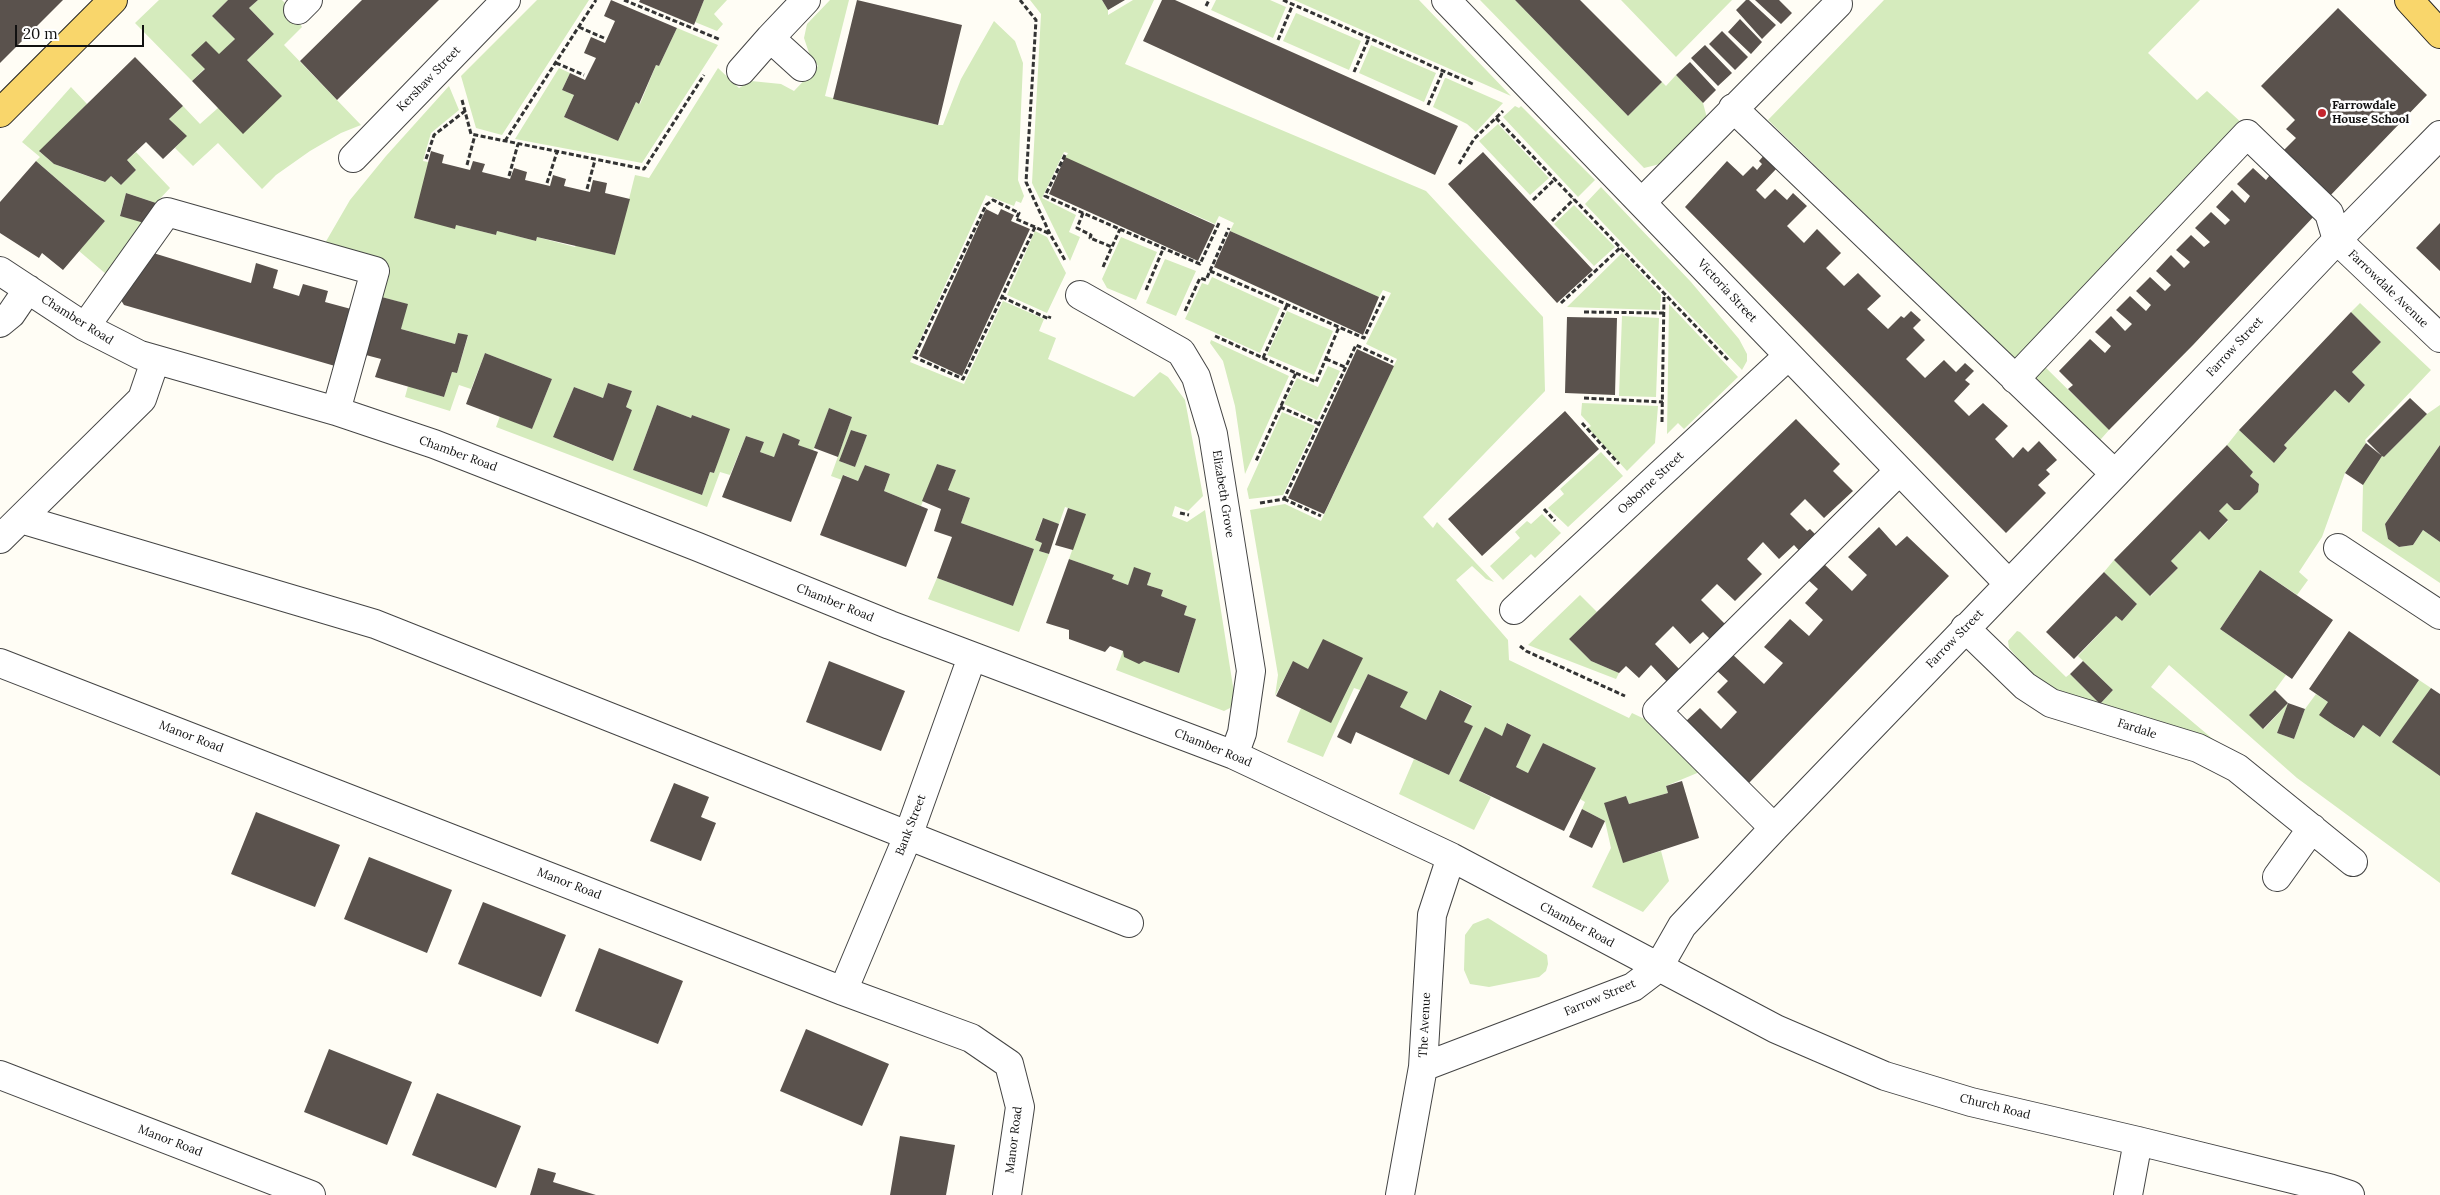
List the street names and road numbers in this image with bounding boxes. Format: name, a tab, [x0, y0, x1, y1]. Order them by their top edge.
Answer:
street label: Kershaw Street	[394, 43, 464, 115]
street label: Farrowdale Avenue	[2345, 247, 2431, 331]
street label: Victoria Street	[1694, 256, 1760, 326]
street label: Chamber Road	[38, 292, 116, 348]
street label: Farrow Street	[2204, 314, 2266, 380]
street label: Chamber Road	[417, 433, 499, 475]
street label: Elizabeth Grove	[1209, 449, 1237, 539]
street label: Osborne Street	[1615, 449, 1687, 517]
street label: Chamber Road	[794, 581, 876, 625]
street label: Farrow Street	[1923, 607, 1987, 671]
street label: Fardale	[2115, 716, 2159, 742]
street label: Manor Road	[157, 718, 225, 756]
street label: Chamber Road	[1172, 726, 1254, 770]
street label: Bank Street	[893, 792, 929, 858]
street label: Manor Road	[535, 865, 603, 903]
street label: Chamber Road	[1537, 899, 1617, 951]
street label: Farrow Street	[1562, 976, 1638, 1020]
street label: The Avenue	[1416, 992, 1434, 1058]
street label: Church Road	[1958, 1091, 2032, 1123]
street label: Manor Road	[1003, 1106, 1025, 1174]
street label: Manor Road	[136, 1122, 204, 1160]

